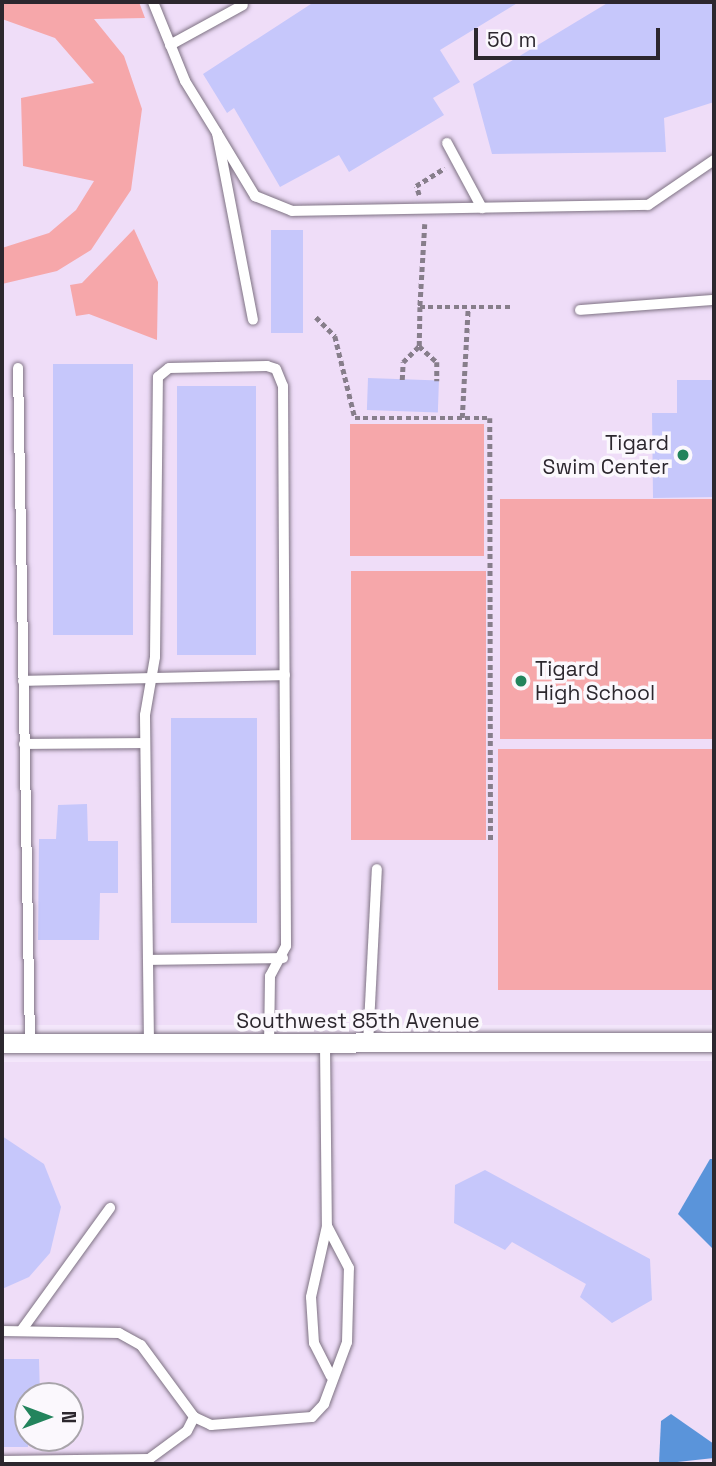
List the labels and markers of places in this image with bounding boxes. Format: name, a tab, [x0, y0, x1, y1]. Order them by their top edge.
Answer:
place label: Tigard Swim Center	[543, 430, 669, 480]
marker: Tigard Swim Center	[675, 447, 691, 463]
place label: Tigard High School	[535, 656, 655, 706]
marker: Tigard High School	[513, 673, 529, 689]

